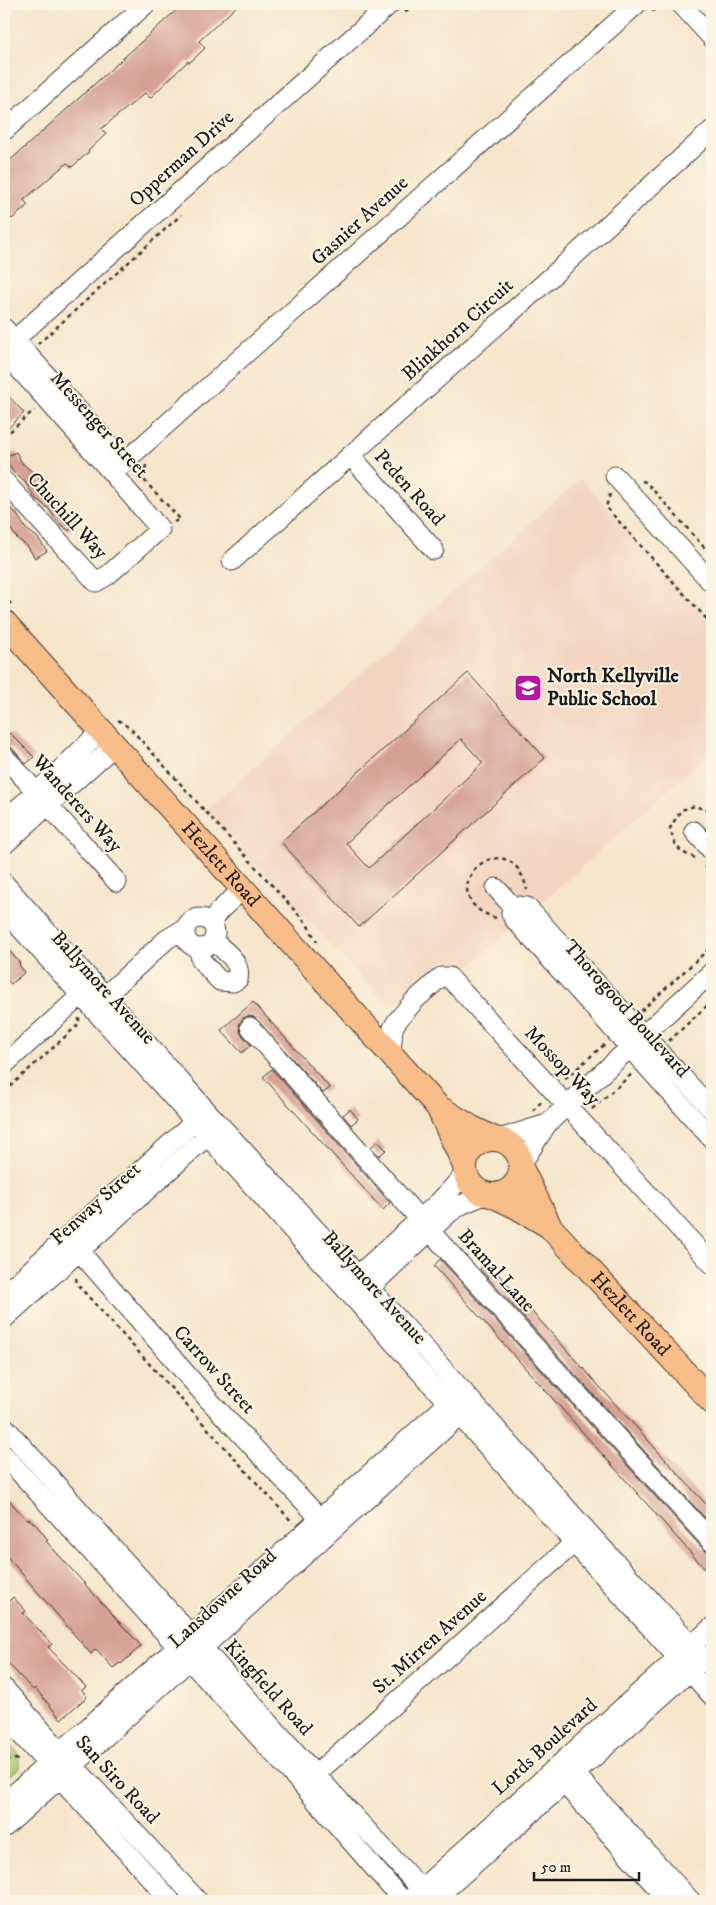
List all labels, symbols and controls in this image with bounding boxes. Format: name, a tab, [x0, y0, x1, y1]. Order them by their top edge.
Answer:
street label: Opperman Drive	[124, 105, 240, 213]
street label: Gasnier Avenue	[306, 171, 414, 271]
street label: Blinkhorn Circuit	[397, 273, 519, 387]
street label: Messenger Street	[44, 366, 154, 484]
street label: Peden Road	[368, 445, 450, 531]
street label: Chuchill Way	[21, 467, 113, 565]
place label: North Kellyville Public School	[547, 664, 680, 712]
school or university icon: North Kellyville Public School	[513, 673, 543, 703]
street label: Wanderers Way	[26, 749, 128, 859]
street label: Hezlett Road	[176, 816, 265, 912]
street label: Ballymore Avenue	[45, 926, 161, 1050]
street label: Thorogood Boulevard	[558, 935, 694, 1083]
street label: Mossop Way	[519, 1021, 606, 1112]
street label: Fenway Street	[46, 1157, 146, 1251]
street label: Bramal Lane	[452, 1224, 540, 1318]
street label: Ballymore Avenue	[316, 1226, 432, 1350]
street label: Hezlett Road	[585, 1266, 676, 1361]
street label: Carrow Street	[168, 1320, 260, 1420]
street label: Lansdowne Road	[164, 1544, 282, 1654]
street label: St. Mirren Avenue	[368, 1584, 492, 1700]
street label: Kingfield Road	[218, 1635, 318, 1741]
street label: Lords Boulevard	[487, 1693, 603, 1801]
street label: San Siro Road	[70, 1730, 164, 1830]
scale bar	[534, 1850, 638, 1882]
text: 50 m	[541, 1858, 571, 1877]

